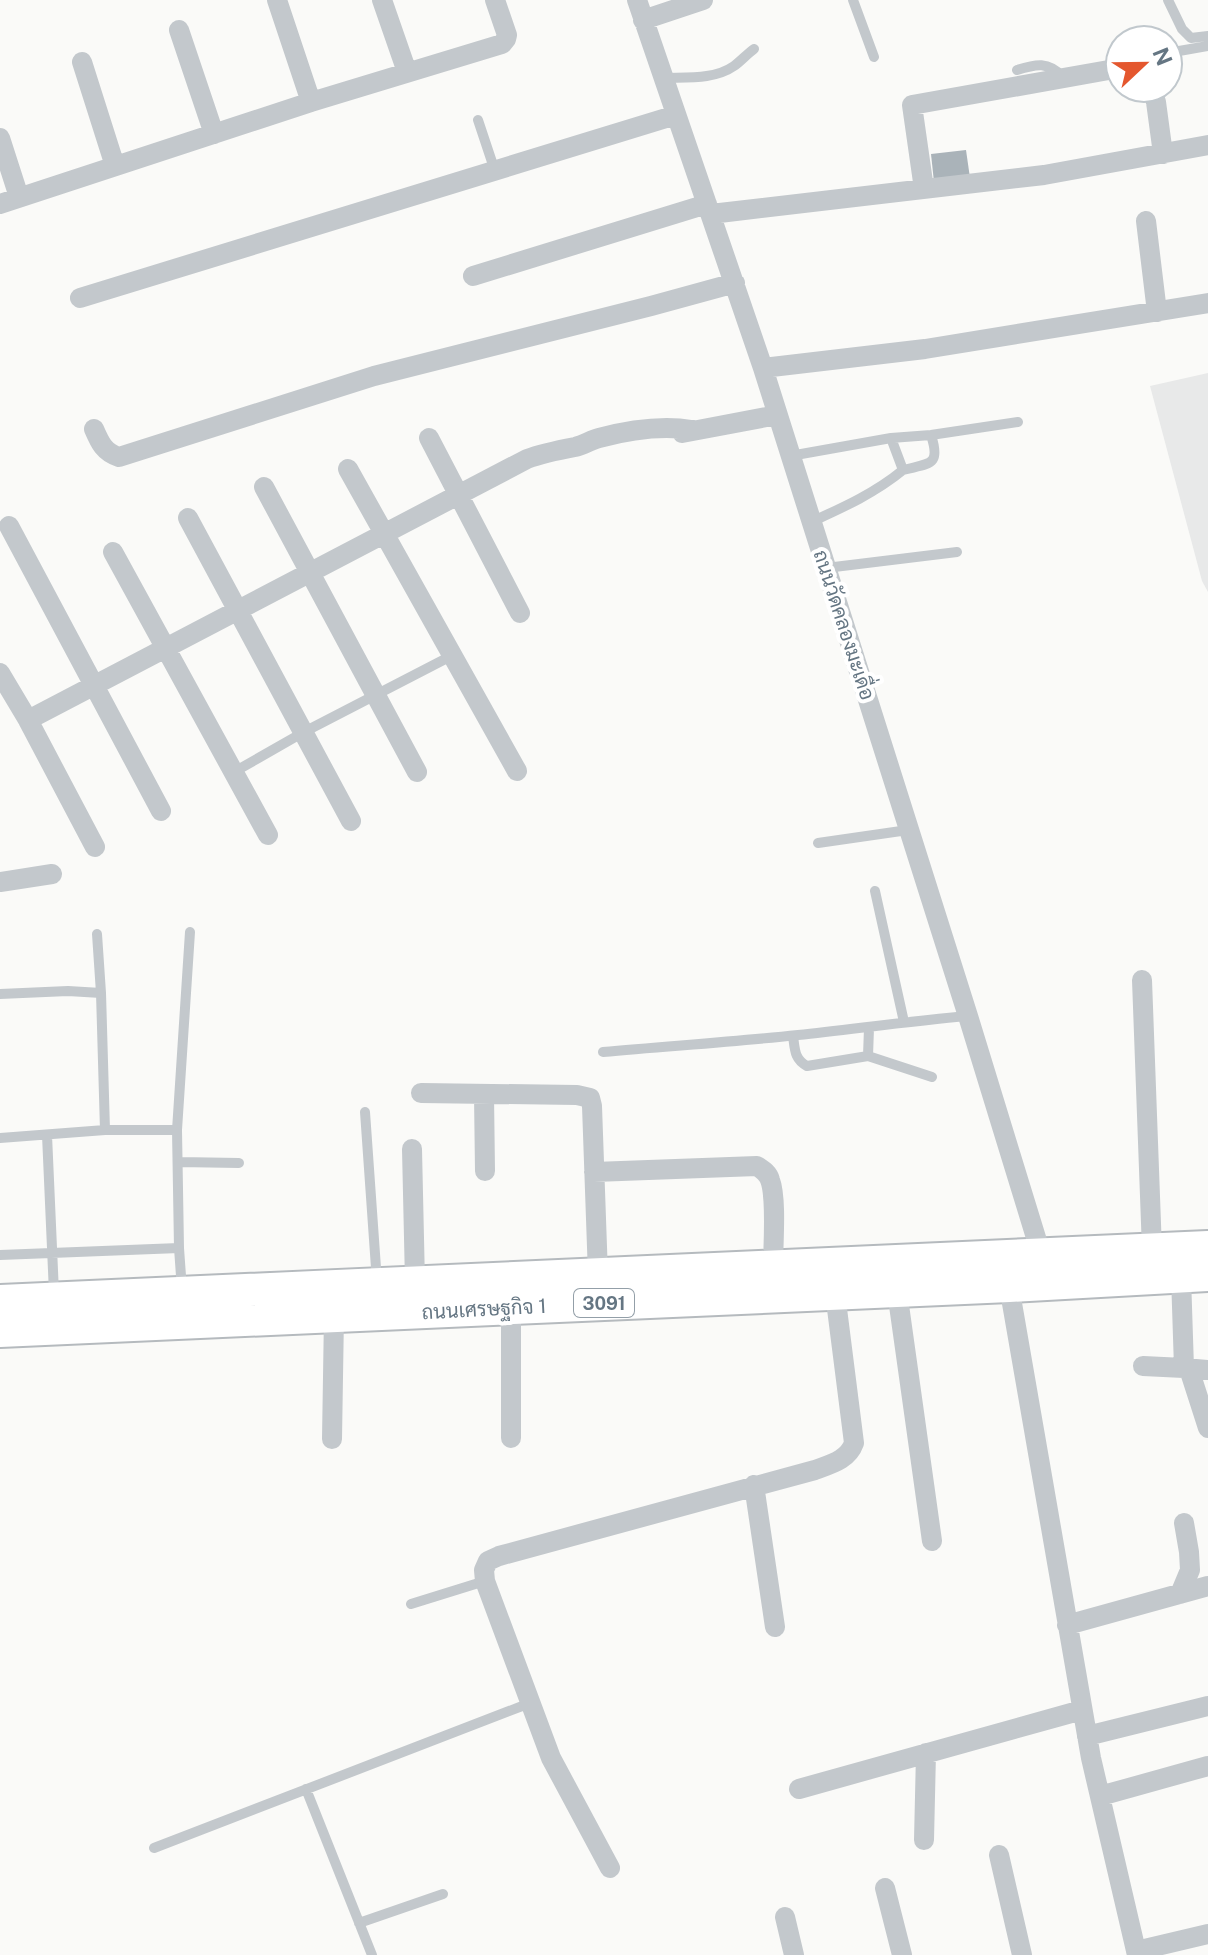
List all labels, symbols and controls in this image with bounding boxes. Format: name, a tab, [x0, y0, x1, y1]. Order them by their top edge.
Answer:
north arrow	[1104, 24, 1184, 104]
text: N	[1147, 44, 1178, 69]
street label: ถนนวัดคลองมะเดื่อ	[808, 545, 884, 703]
road number: 3091	[574, 1289, 634, 1317]
street label: ถนนเศรษฐกิจ 1	[421, 1294, 547, 1325]

